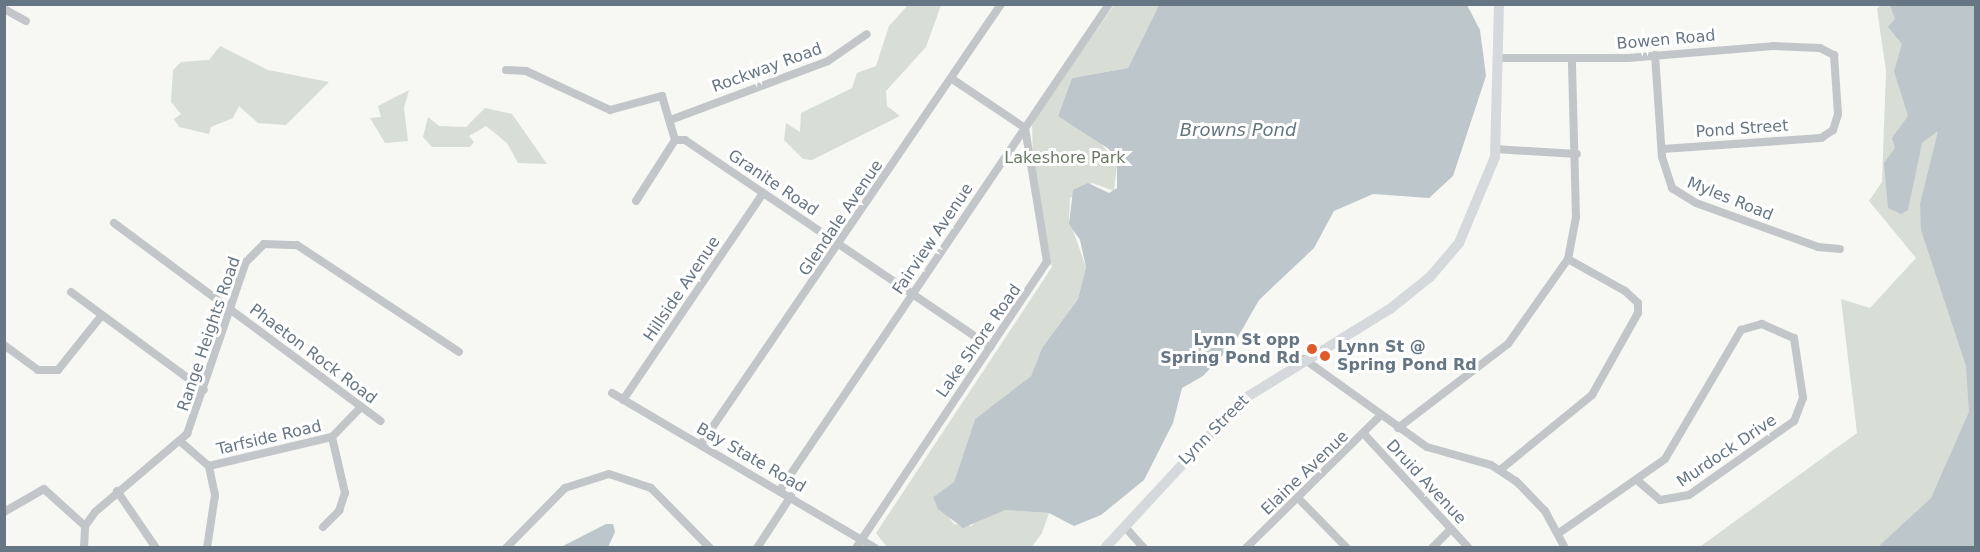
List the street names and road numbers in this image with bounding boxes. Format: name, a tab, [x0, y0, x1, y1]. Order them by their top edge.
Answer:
street label: Bowen Road	[1616, 26, 1716, 54]
street label: Rockway Road	[709, 39, 825, 97]
street label: Pond Street	[1695, 116, 1789, 142]
street label: Granite Road	[724, 146, 822, 220]
street label: Glendale Avenue	[795, 156, 887, 280]
street label: Myles Road	[1684, 173, 1776, 225]
street label: Fairview Avenue	[889, 180, 977, 298]
street label: Hillside Avenue	[640, 233, 724, 345]
street label: Range Heights Road	[174, 254, 244, 414]
street label: Lake Shore Road	[933, 281, 1025, 401]
street label: Phaeton Rock Road	[246, 300, 380, 408]
street label: Lynn Street	[1175, 391, 1253, 469]
street label: Murdock Drive	[1674, 411, 1780, 491]
street label: Tarfside Road	[215, 417, 323, 459]
street label: Bay State Road	[693, 419, 809, 497]
street label: Elaine Avenue	[1258, 427, 1352, 519]
street label: Druid Avenue	[1382, 436, 1470, 528]

